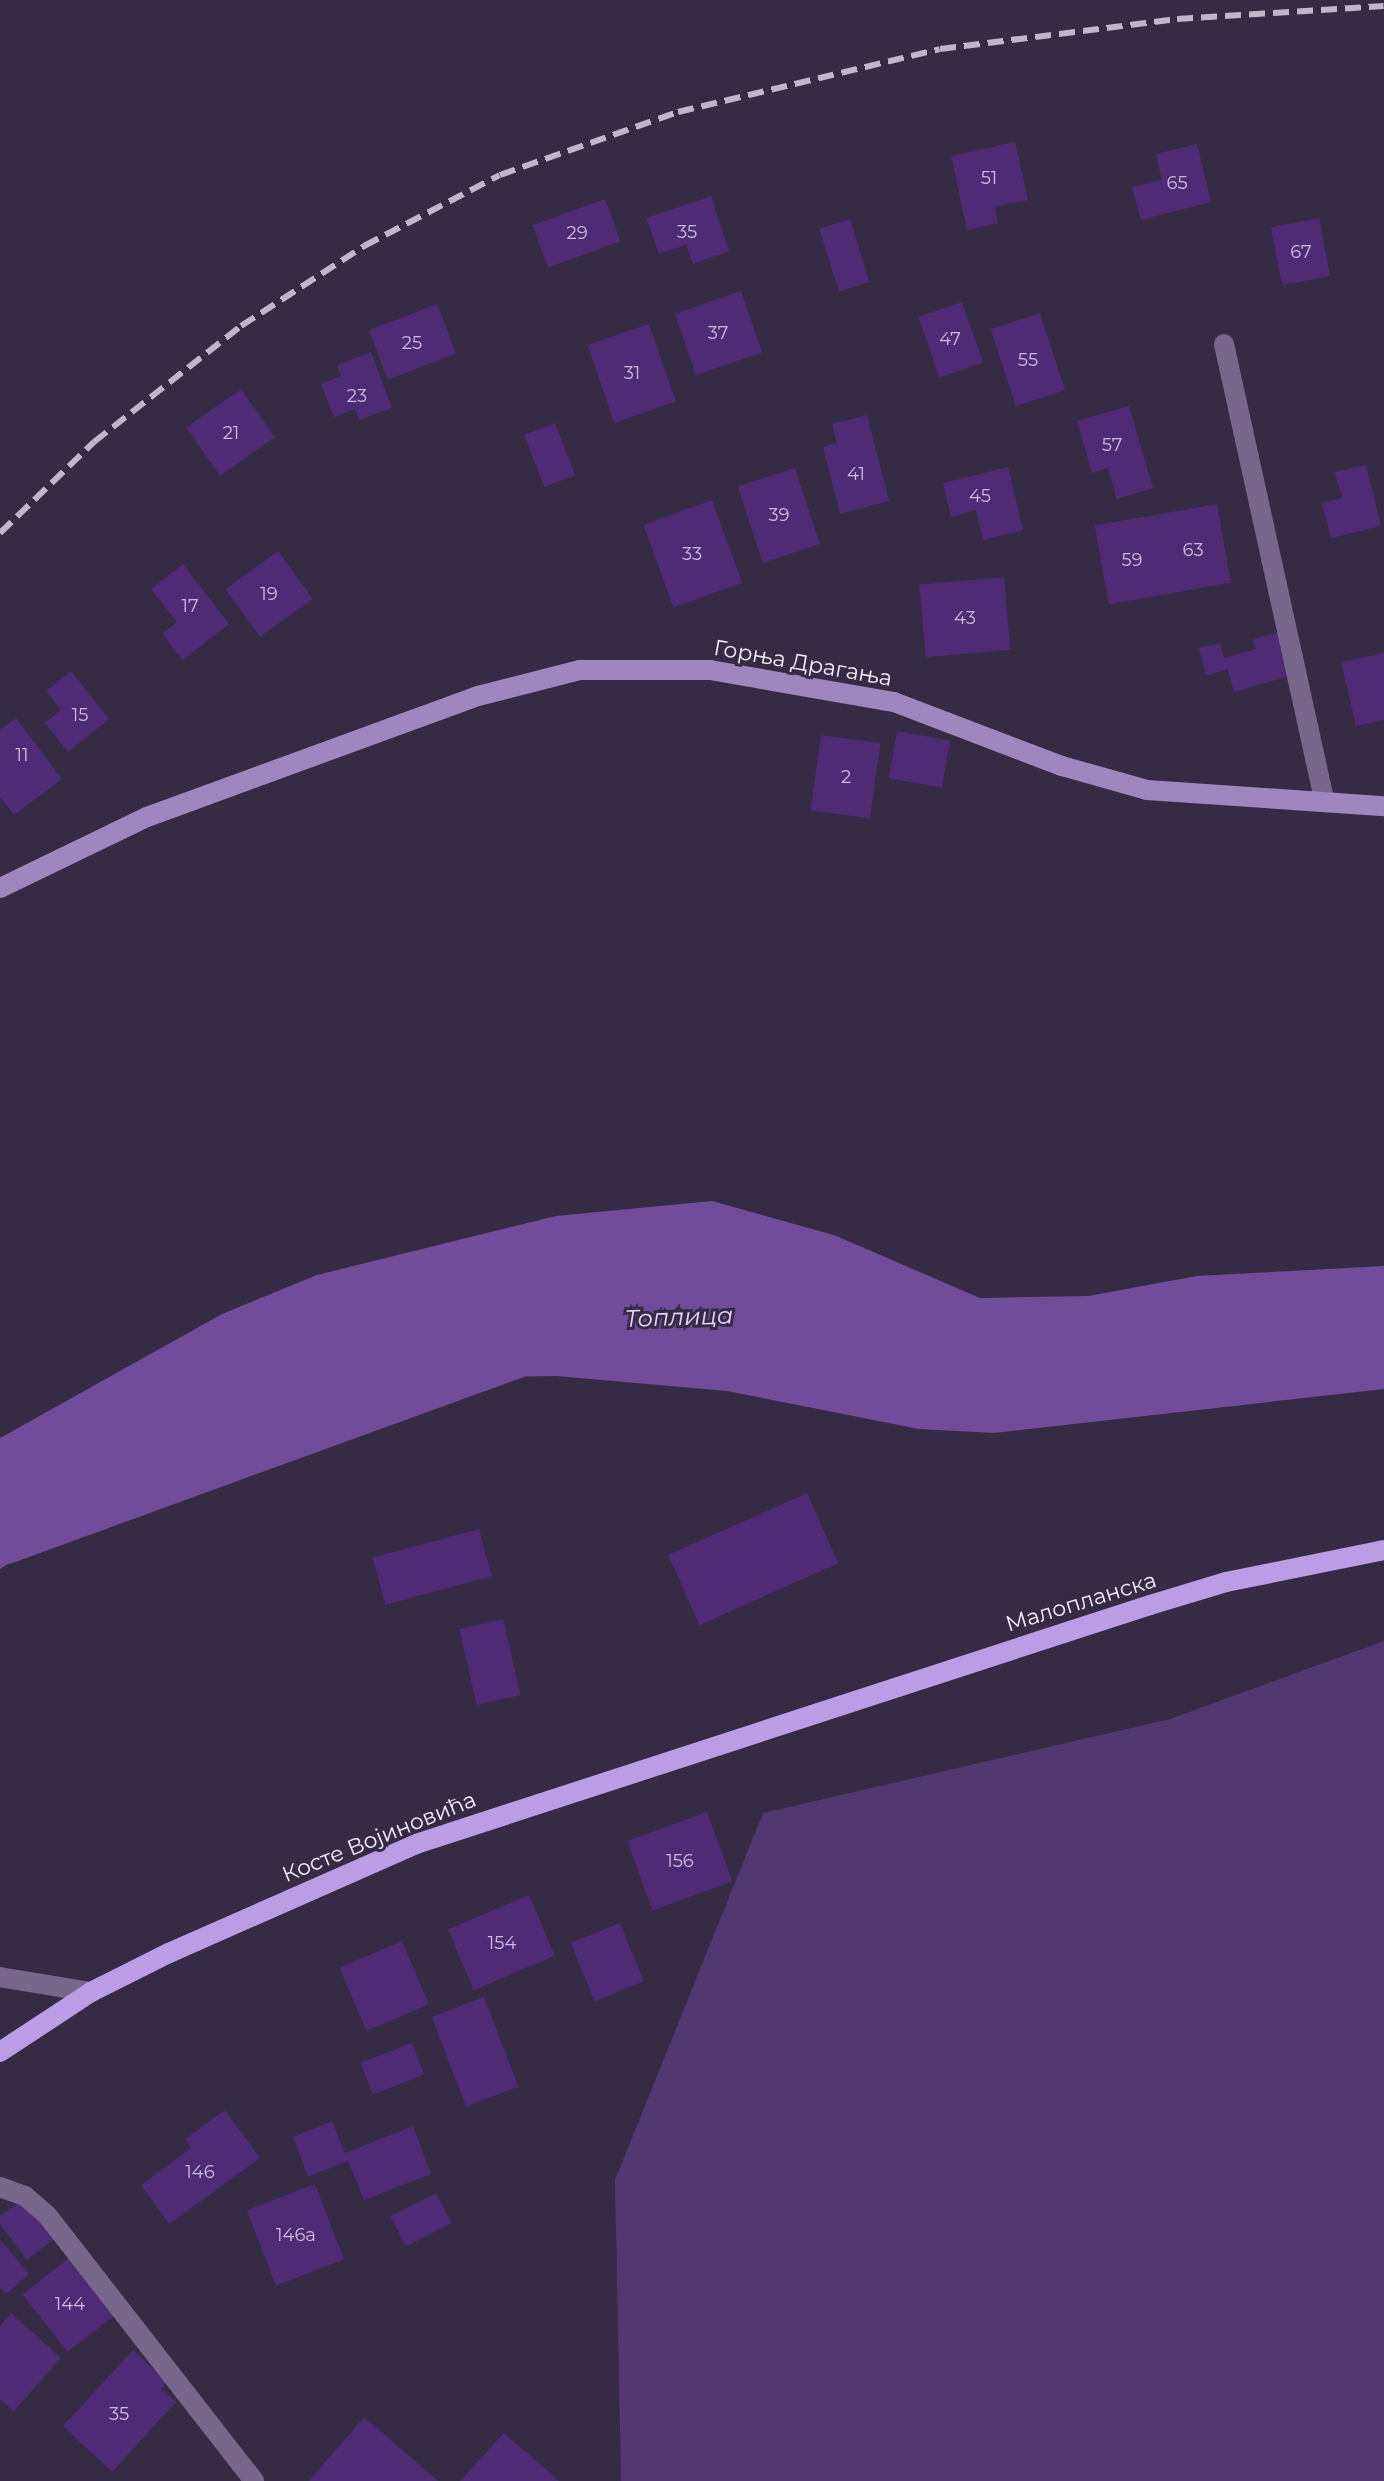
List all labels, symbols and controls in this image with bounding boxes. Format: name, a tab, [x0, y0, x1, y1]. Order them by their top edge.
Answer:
house number: 51	[981, 167, 997, 189]
house number: 65	[1166, 172, 1188, 194]
house number: 35	[677, 221, 697, 243]
house number: 29	[566, 222, 588, 244]
house number: 67	[1290, 241, 1312, 263]
house number: 37	[708, 322, 728, 344]
house number: 47	[939, 328, 961, 350]
house number: 25	[402, 332, 422, 354]
house number: 55	[1018, 349, 1038, 371]
house number: 31	[624, 362, 640, 384]
house number: 23	[347, 385, 367, 407]
house number: 21	[223, 422, 239, 444]
house number: 57	[1102, 434, 1122, 456]
house number: 41	[847, 463, 865, 485]
house number: 45	[969, 485, 991, 507]
house number: 39	[768, 504, 790, 526]
house number: 63	[1182, 539, 1204, 561]
house number: 33	[682, 543, 702, 565]
house number: 59	[1121, 549, 1143, 571]
house number: 19	[260, 583, 278, 605]
house number: 17	[181, 595, 199, 617]
house number: 43	[954, 607, 976, 629]
street label: Горња Драгања	[712, 634, 894, 692]
house number: 15	[72, 704, 88, 726]
house number: 11	[16, 744, 28, 766]
house number: 2	[841, 766, 851, 788]
water label: Топлица	[624, 1301, 734, 1333]
street label: Малопланска	[1003, 1567, 1159, 1637]
street label: Косте Војиновића	[278, 1786, 480, 1888]
house number: 156	[666, 1850, 694, 1872]
house number: 154	[488, 1932, 516, 1954]
house number: 146	[185, 2161, 215, 2183]
house number: 146a	[276, 2224, 316, 2246]
house number: 144	[55, 2293, 85, 2315]
house number: 35	[109, 2403, 129, 2425]

